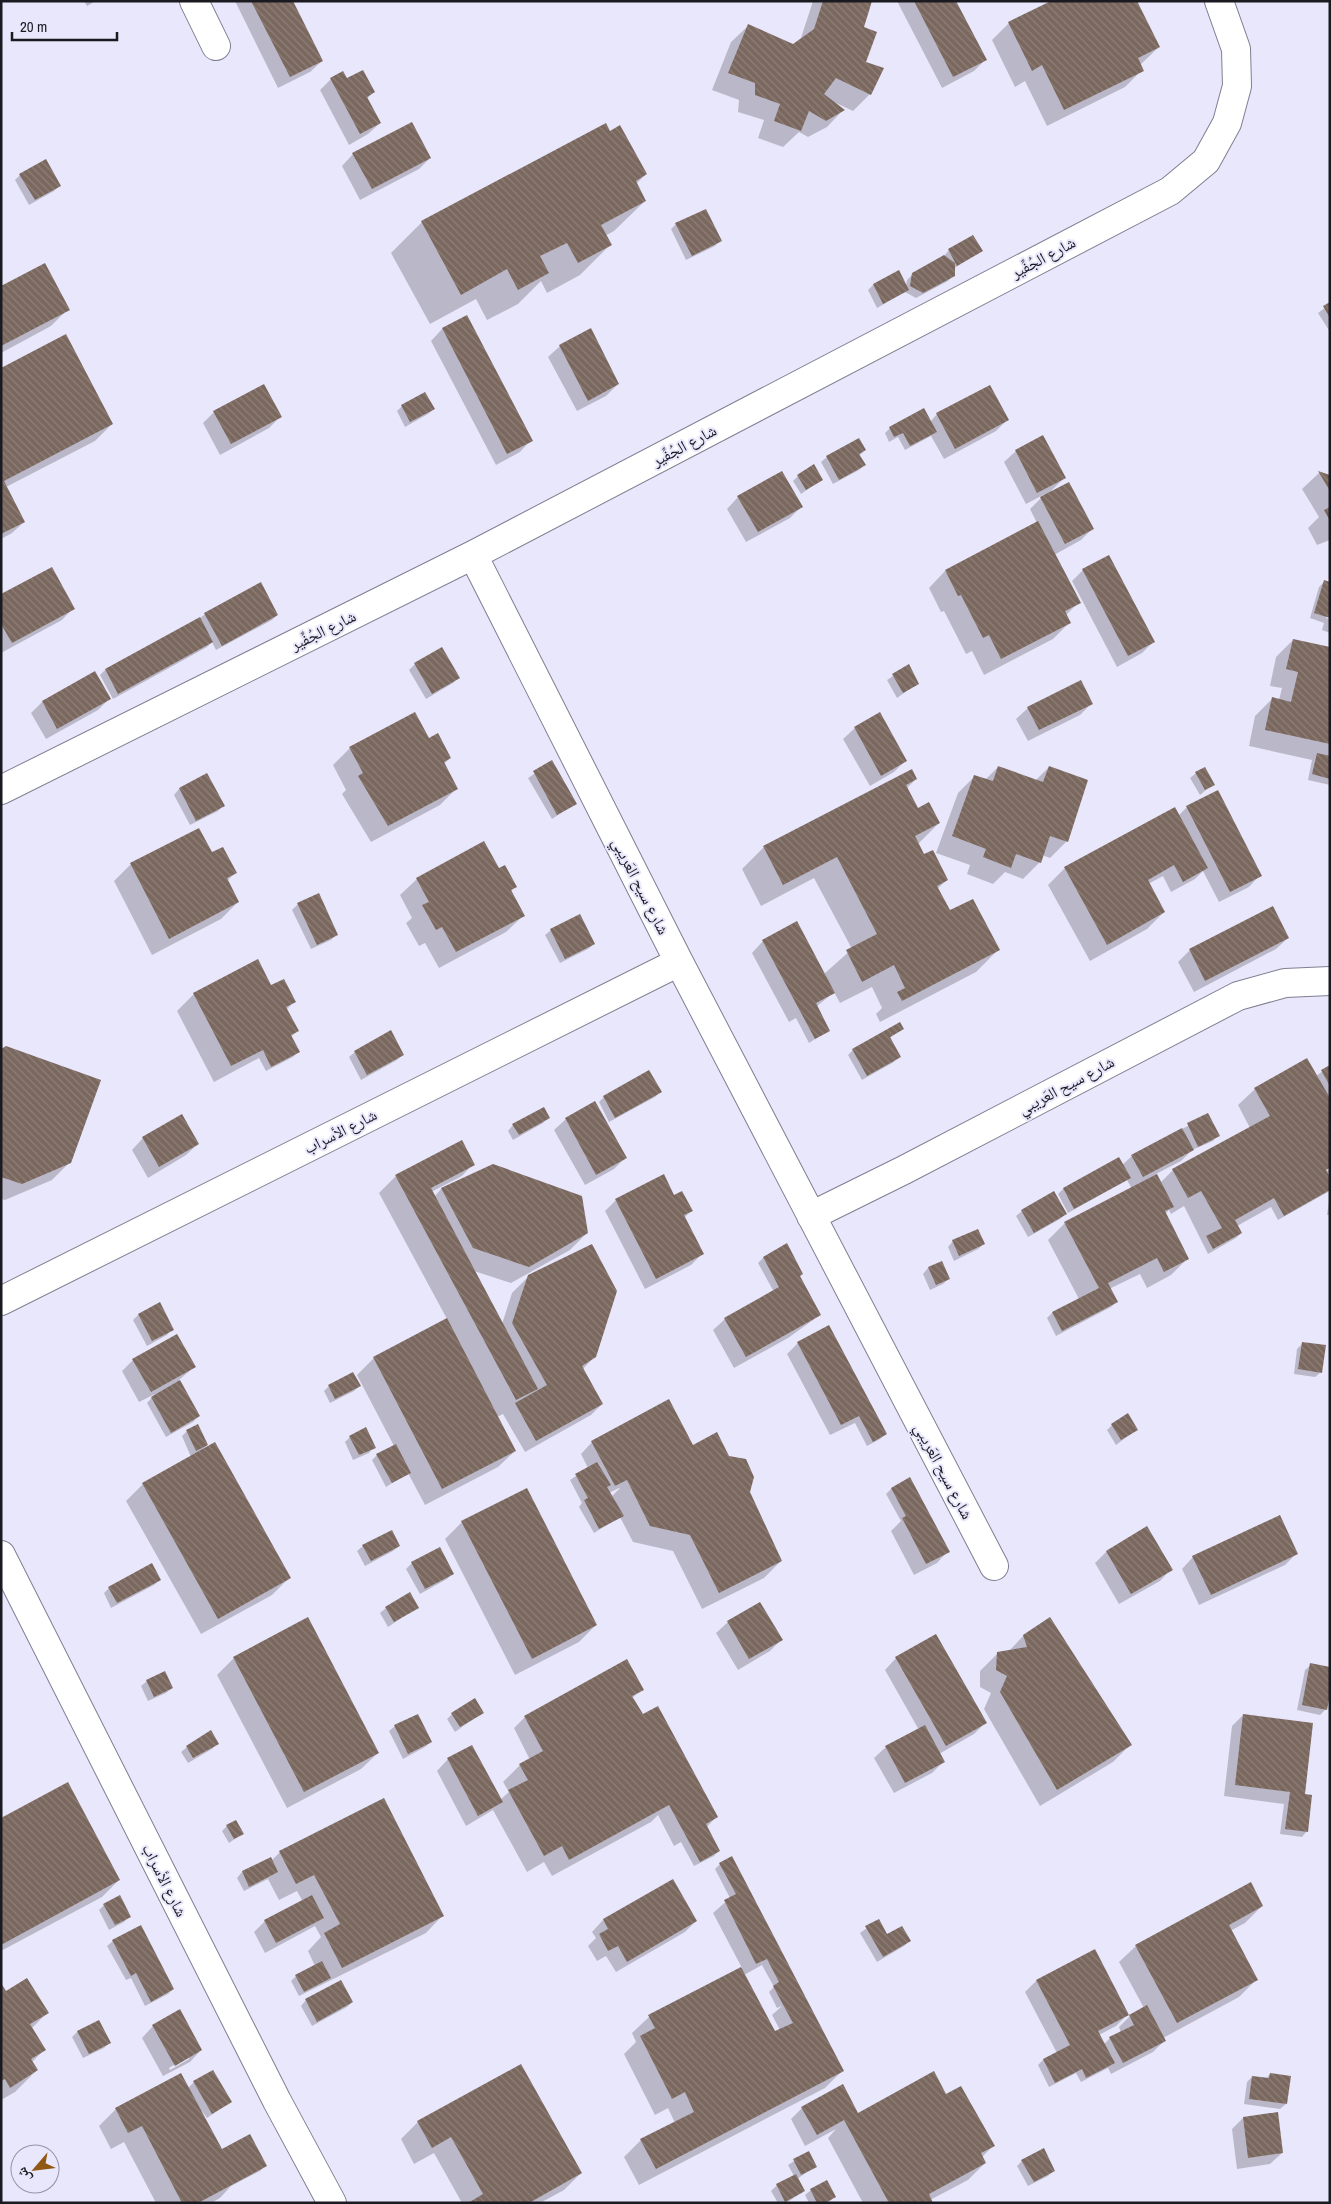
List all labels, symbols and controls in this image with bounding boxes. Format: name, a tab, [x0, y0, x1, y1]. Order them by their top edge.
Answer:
scale bar	[12, 10, 118, 42]
text: 20 m	[20, 16, 47, 37]
street label: شارع الجُفِّير	[1006, 231, 1079, 284]
street label: شارع الجُفِّير	[647, 419, 720, 472]
street label: شارع الجُفِّير	[286, 605, 359, 656]
street label: شارع سيح العَريبي	[605, 834, 675, 939]
street label: شارع سيح العَريبي	[1014, 1050, 1119, 1121]
street label: شارع الأسراب	[300, 1103, 380, 1159]
street label: شارع سيح العَريبي	[908, 1419, 979, 1524]
street label: شارع الأسراب	[137, 1840, 193, 1920]
north arrow	[10, 2144, 60, 2194]
text: ش	[12, 2164, 35, 2186]

